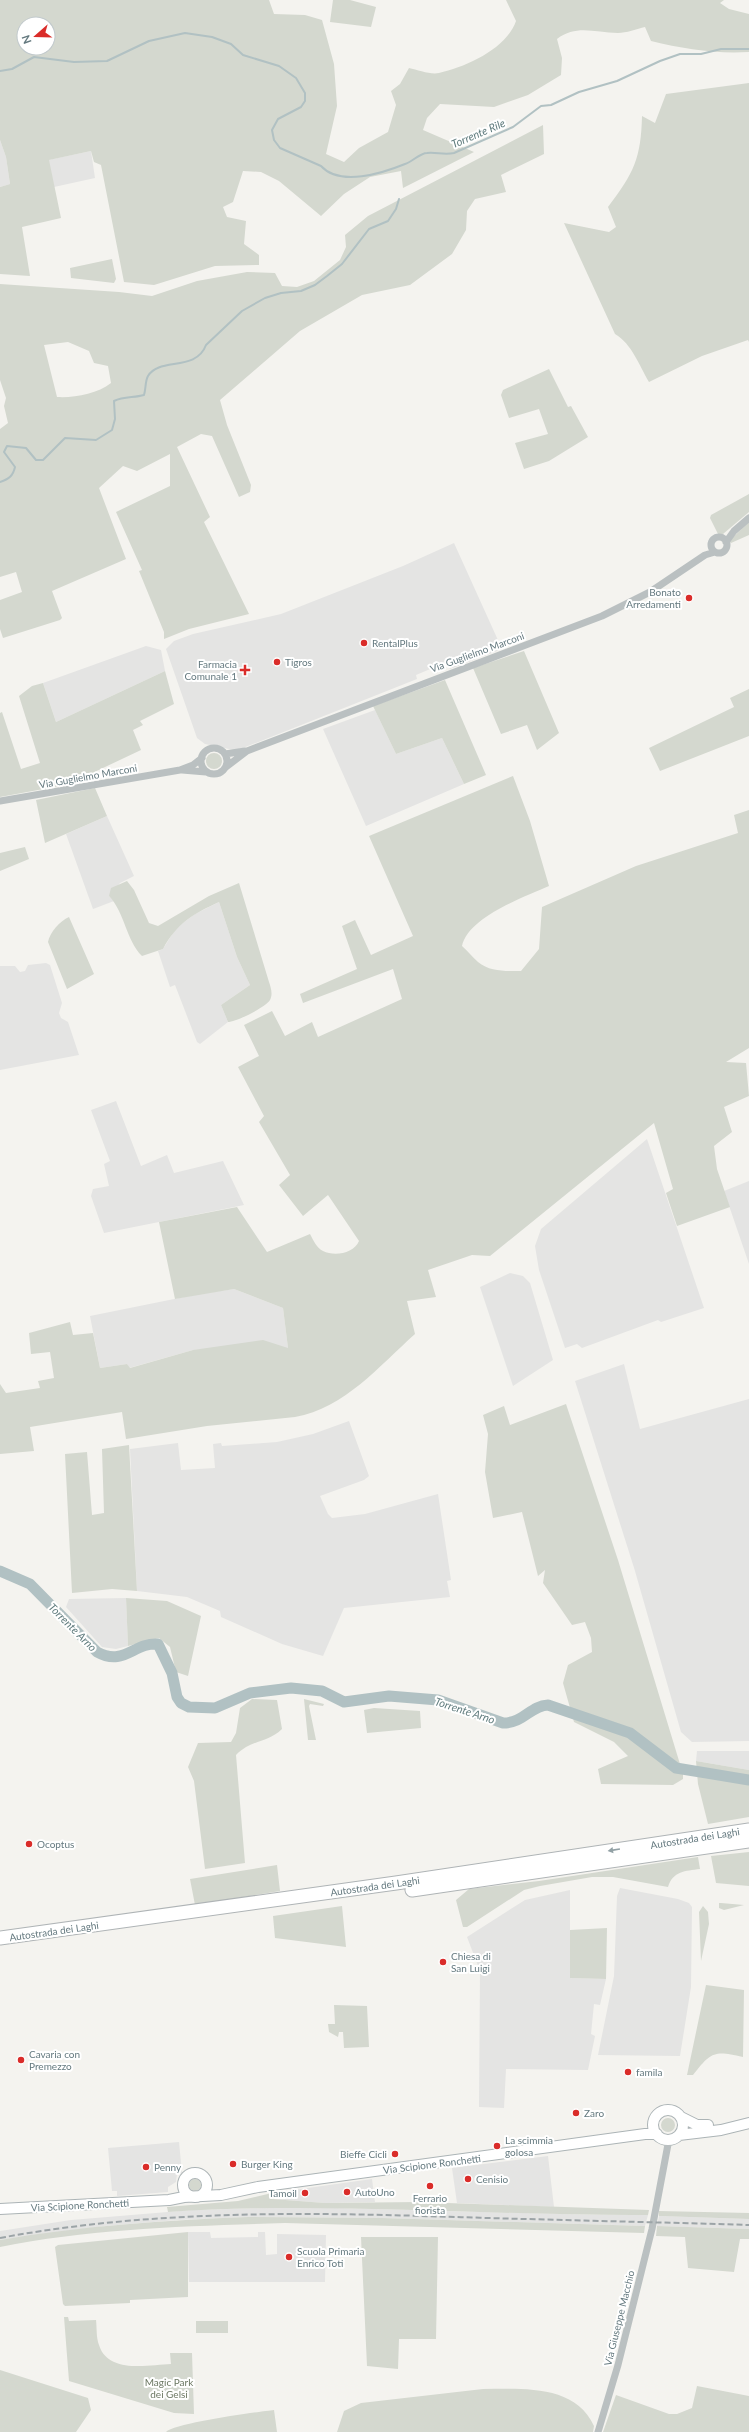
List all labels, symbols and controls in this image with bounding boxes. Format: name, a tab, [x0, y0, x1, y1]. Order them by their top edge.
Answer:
north arrow	[16, 16, 56, 56]
text: N	[19, 33, 34, 46]
water label: Torrente Rile	[449, 116, 507, 150]
place label: Bonato Arredamenti	[626, 586, 681, 610]
marker: Bonato Arredamenti	[684, 593, 694, 603]
street label: Via Guglielmo Marconi	[428, 629, 526, 675]
place label: RentalPlus	[372, 637, 418, 649]
marker: RentalPlus	[359, 638, 369, 648]
place label: Tigros	[285, 656, 312, 668]
marker: Tigros	[272, 657, 282, 667]
place label: Farmacia Comunale 1	[184, 658, 237, 682]
marker: Farmacia Comunale 1	[240, 665, 250, 675]
street label: Via Guglielmo Marconi	[38, 761, 138, 791]
water label: Torrente Arno	[46, 1600, 100, 1654]
water label: Torrente Arno	[433, 1694, 497, 1726]
street label: Autostrada dei Laghi	[650, 1825, 740, 1851]
place label: Ocoptus	[37, 1838, 74, 1850]
marker: Ocoptus	[24, 1839, 34, 1849]
one-way arrow	[607, 1847, 620, 1853]
street label: Autostrada dei Laghi	[330, 1874, 420, 1898]
street label: Autostrada dei Laghi	[9, 1919, 99, 1943]
place label: Chiesa di San Luigi	[451, 1950, 491, 1974]
marker: Chiesa di San Luigi	[438, 1957, 448, 1967]
place label: Cavaria con Premezzo	[29, 2048, 80, 2072]
marker: Cavaria con Premezzo	[16, 2055, 26, 2065]
place label: famila	[636, 2066, 662, 2078]
marker: famila	[623, 2067, 633, 2077]
place label: Zaro	[584, 2107, 604, 2119]
marker: Zaro	[571, 2108, 581, 2118]
place label: La scimmia golosa	[505, 2134, 553, 2158]
marker: La scimmia golosa	[492, 2141, 502, 2151]
place label: Bieffe Cicli	[340, 2148, 387, 2160]
marker: Bieffe Cicli	[390, 2149, 400, 2159]
street label: Via Scipione Ronchetti	[382, 2152, 482, 2176]
place label: Burger King	[241, 2158, 293, 2170]
marker: Burger King	[228, 2159, 238, 2169]
place label: Penny	[154, 2161, 182, 2173]
marker: Penny	[141, 2162, 151, 2172]
place label: Cenisio	[476, 2173, 509, 2185]
marker: Cenisio	[463, 2174, 473, 2184]
marker: Ferrario fiorista	[425, 2181, 435, 2191]
place label: AutoUno	[355, 2186, 395, 2198]
place label: Tamoil	[269, 2187, 297, 2199]
marker: AutoUno	[342, 2187, 352, 2197]
marker: Tamoil	[300, 2188, 310, 2198]
place label: Ferrario fiorista	[413, 2192, 448, 2216]
street label: Via Scipione Ronchetti	[31, 2196, 129, 2214]
place label: Scuola Primaria Enrico Toti	[297, 2245, 364, 2269]
marker: Scuola Primaria Enrico Toti	[284, 2252, 294, 2262]
street label: Via Giuseppe Macchio	[601, 2269, 637, 2367]
park label: Magic Park dei Gelsi	[145, 2376, 194, 2400]

